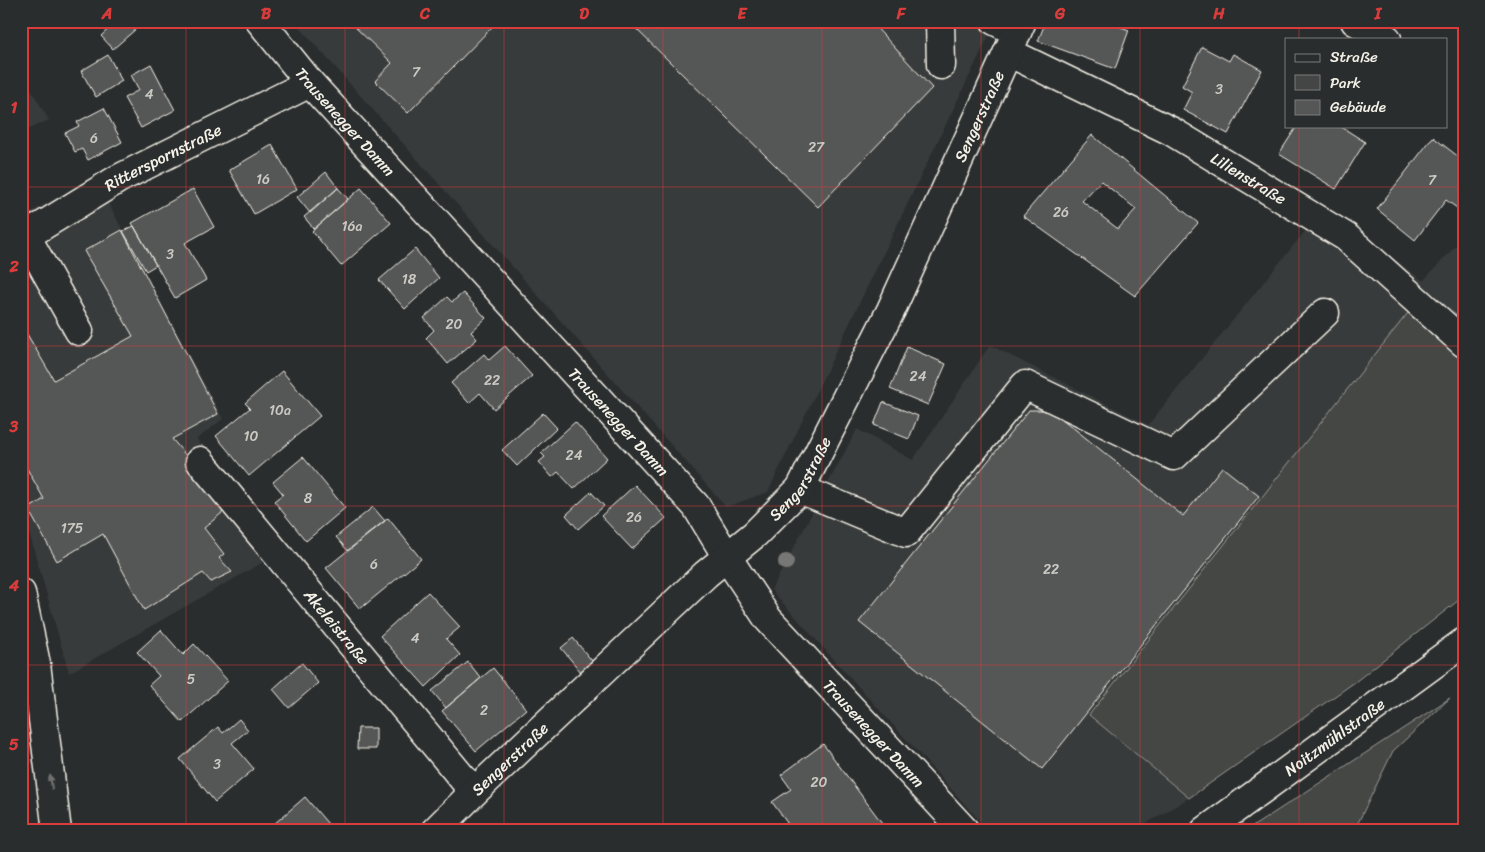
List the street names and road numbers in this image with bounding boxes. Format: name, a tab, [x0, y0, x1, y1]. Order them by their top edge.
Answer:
street label: Trausenegger Damm	[287, 60, 403, 184]
street label: Sengerstraße	[946, 66, 1013, 167]
street label: Ritterspornstraße	[98, 115, 227, 199]
street label: Lilienstraße	[1205, 144, 1292, 213]
street label: Trausenegger Damm	[561, 360, 677, 483]
street label: Sengerstraße	[762, 431, 839, 528]
street label: Akeleistraße	[296, 582, 377, 672]
street label: Trausenegger Damm	[815, 672, 932, 795]
street label: Noitzmühlstraße	[1278, 690, 1391, 784]
street label: Sengerstraße	[464, 715, 556, 803]

